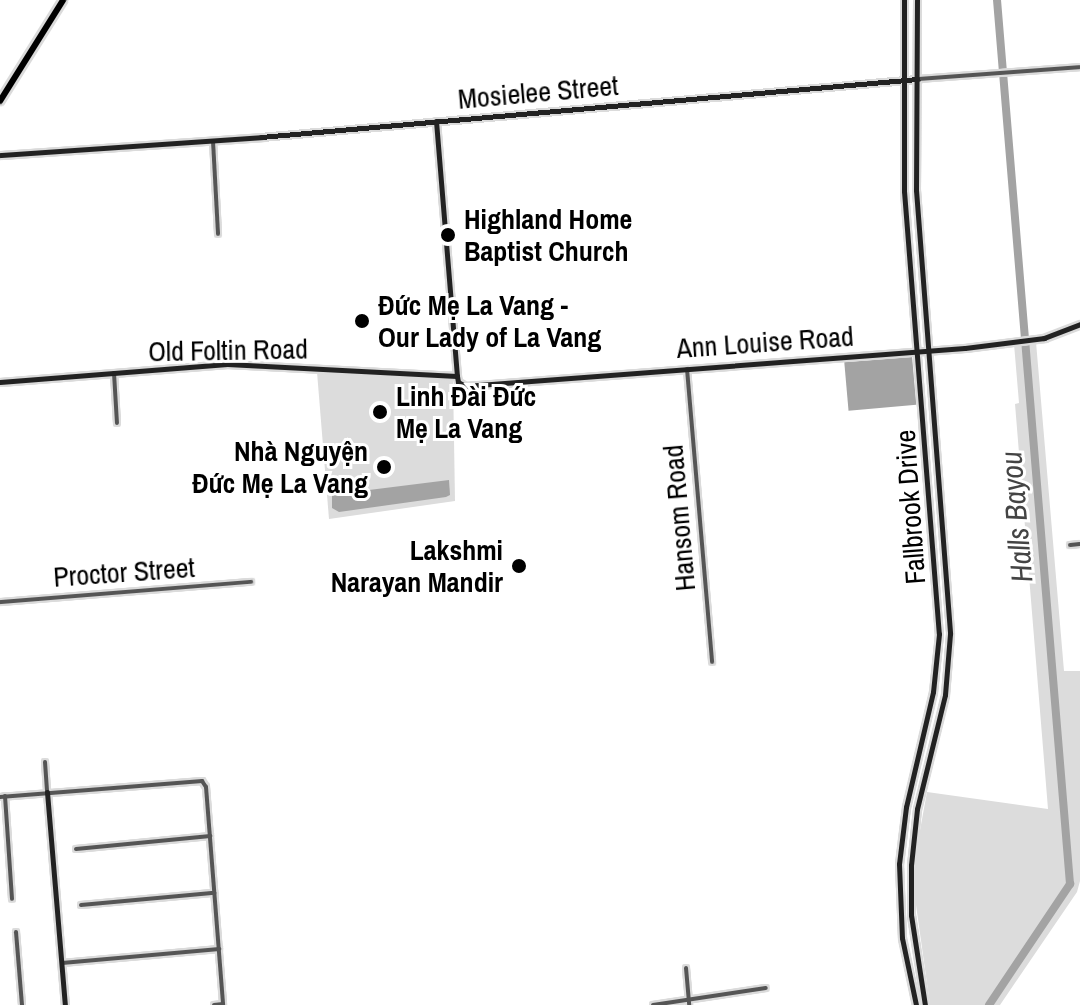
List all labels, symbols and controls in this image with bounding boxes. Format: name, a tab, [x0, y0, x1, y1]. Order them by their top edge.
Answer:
street label: Mosielee Street	[456, 68, 620, 116]
place label: Highland Home Baptist Church	[464, 202, 632, 268]
marker: Highland Home Baptist Church	[439, 226, 457, 244]
place label: Đức Mẹ La Vang - Our Lady of La Vang	[378, 288, 601, 354]
marker: Đức Mẹ La Vang - Our Lady of La Vang	[353, 312, 371, 330]
street label: Ann Louise Road	[675, 319, 855, 365]
street label: Old Foltin Road	[148, 332, 308, 368]
place label: Linh Đài Đức Mẹ La Vang	[396, 379, 536, 445]
marker: Linh Đài Đức Mẹ La Vang	[371, 403, 389, 421]
street label: Fallbrook Drive	[888, 429, 932, 585]
place label: Nhà Nguyện Đức Mẹ La Vang	[192, 434, 368, 500]
street label: Hansom Road	[656, 443, 702, 593]
water label: Halls Bayou	[992, 450, 1040, 584]
marker: Nhà Nguyện Đức Mẹ La Vang	[375, 458, 393, 476]
place label: Lakshmi Narayan Mandir	[331, 533, 503, 599]
street label: Proctor Street	[52, 550, 196, 594]
marker: Lakshmi Narayan Mandir	[510, 557, 528, 575]

